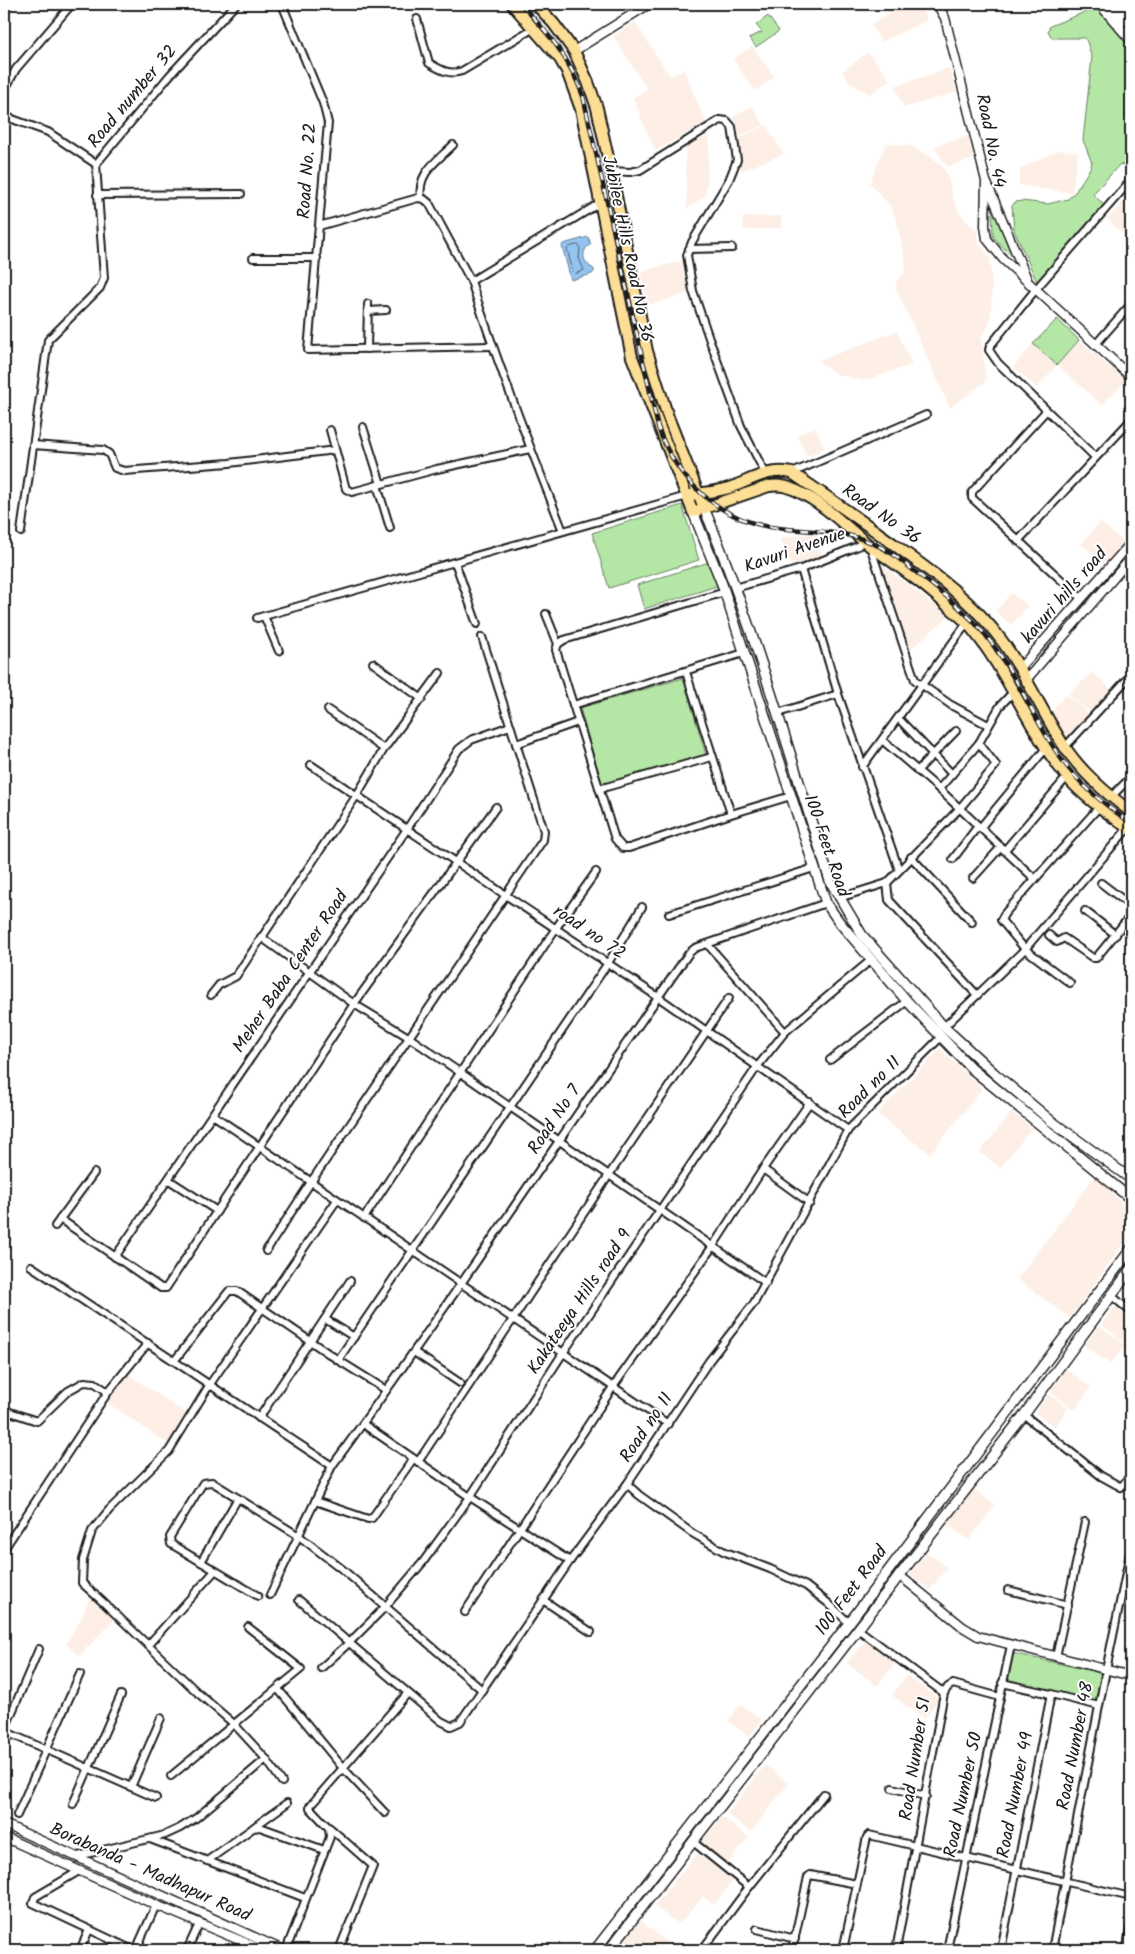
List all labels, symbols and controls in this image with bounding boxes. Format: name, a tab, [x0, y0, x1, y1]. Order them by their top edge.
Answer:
street label: Road number 32	[81, 39, 185, 155]
street label: Road No. 44	[967, 92, 1013, 190]
street label: Road No. 22	[290, 122, 326, 220]
street label: Jubilee Hills Road No 36	[593, 153, 661, 345]
street label: Road No 36	[835, 477, 927, 553]
street label: Kavuri Avenue	[740, 520, 850, 582]
street label: kavuri hills road	[1015, 541, 1116, 651]
street label: 100 Feet Road	[795, 791, 857, 902]
street label: Meher Baba Center Road	[226, 884, 357, 1059]
street label: road no 72	[547, 898, 631, 968]
street label: Road no 11	[832, 1050, 908, 1126]
street label: Road No 7	[521, 1078, 590, 1161]
street label: Kakateeya Hills road 9	[520, 1223, 640, 1381]
street label: Road no 11	[613, 1387, 681, 1469]
street label: 100 Feet Road	[808, 1539, 896, 1642]
street label: Road Number 48	[1049, 1679, 1103, 1813]
street label: Road Number 51	[892, 1695, 940, 1823]
street label: Road Number 50	[937, 1729, 991, 1861]
street label: Road Number 49	[990, 1729, 1042, 1861]
street label: Borabanda - Madhapur Road	[45, 1815, 256, 1931]

